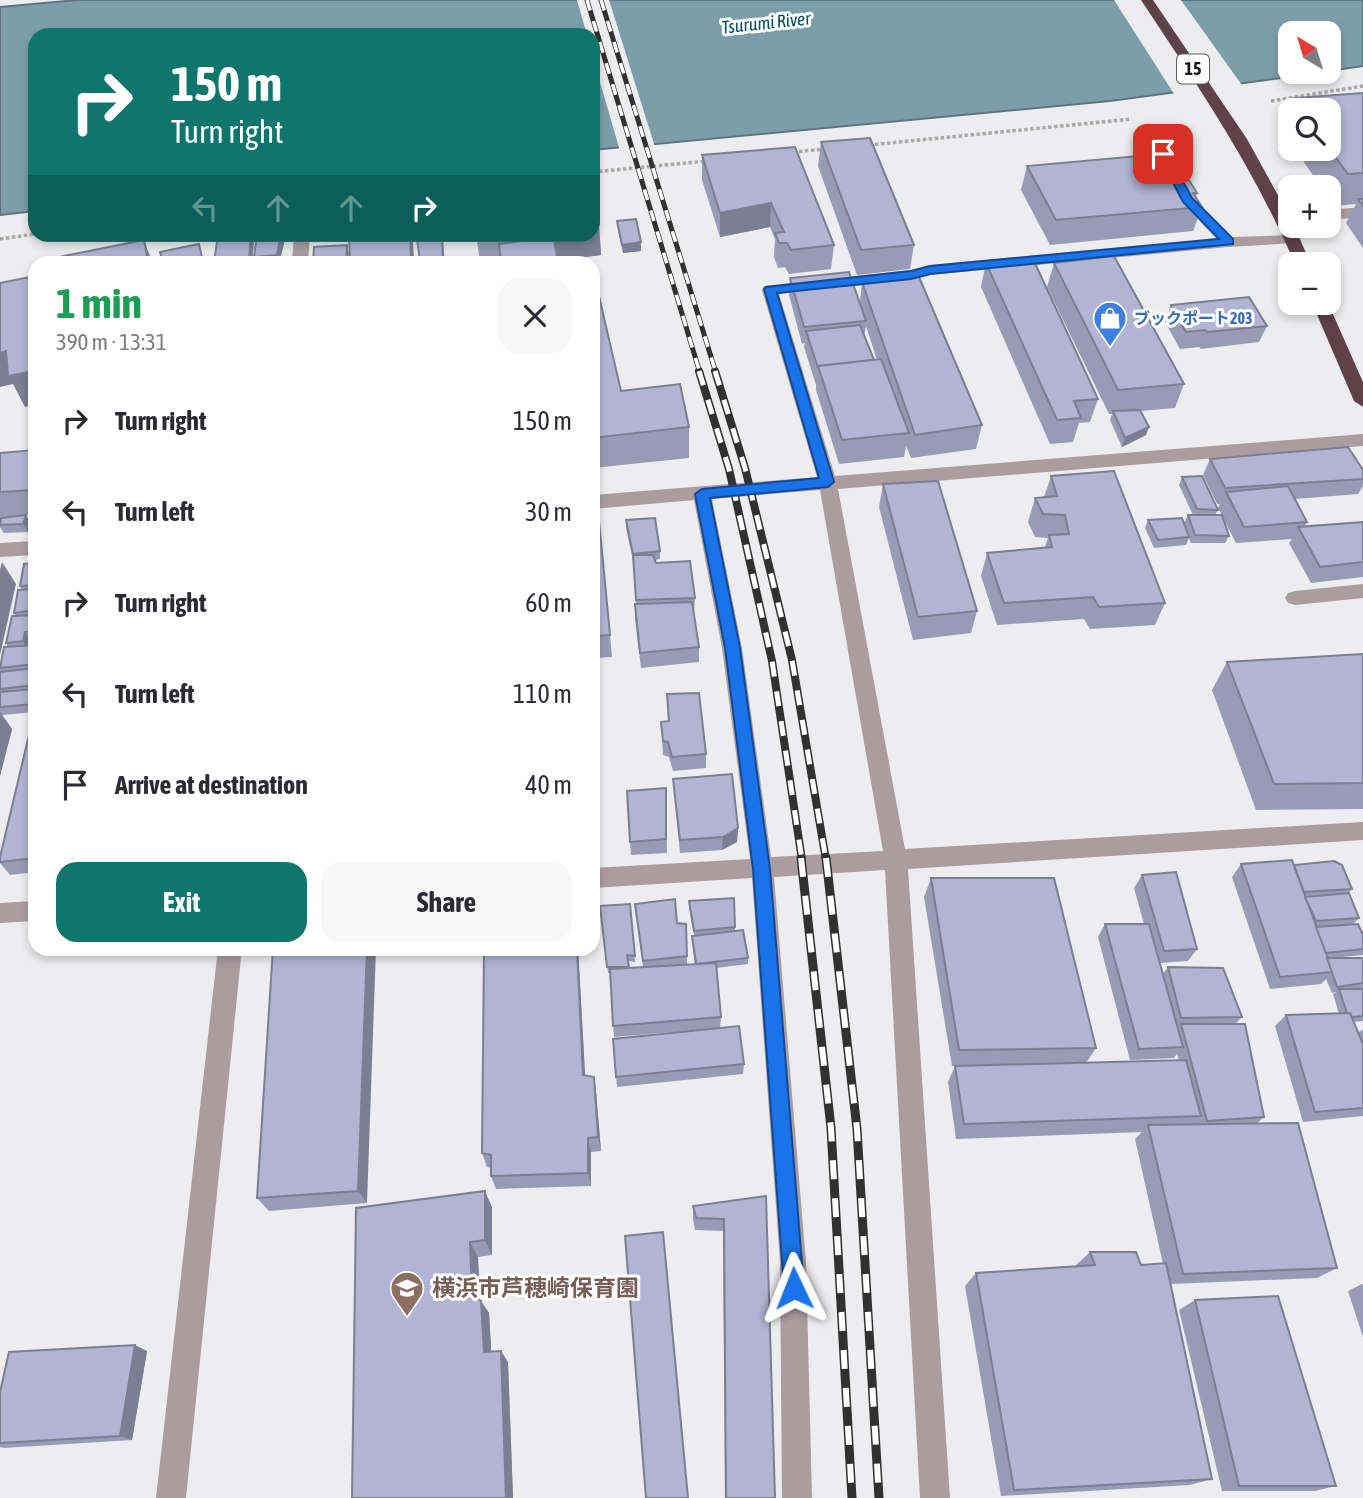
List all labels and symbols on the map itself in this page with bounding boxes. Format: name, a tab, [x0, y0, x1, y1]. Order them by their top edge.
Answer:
water label: Tsurumi River	[720, 7, 812, 38]
north arrow	[1278, 21, 1340, 84]
road number: 15	[1177, 55, 1209, 84]
pin	[1133, 124, 1193, 184]
shop icon: ブックポート203	[1091, 299, 1129, 348]
place label: ブックポート203	[1134, 309, 1253, 327]
position arrow	[757, 1251, 831, 1325]
school or university icon: 横浜市芦穂崎保育園	[388, 1269, 426, 1318]
place label: 横浜市芦穂崎保育園	[432, 1275, 639, 1301]

